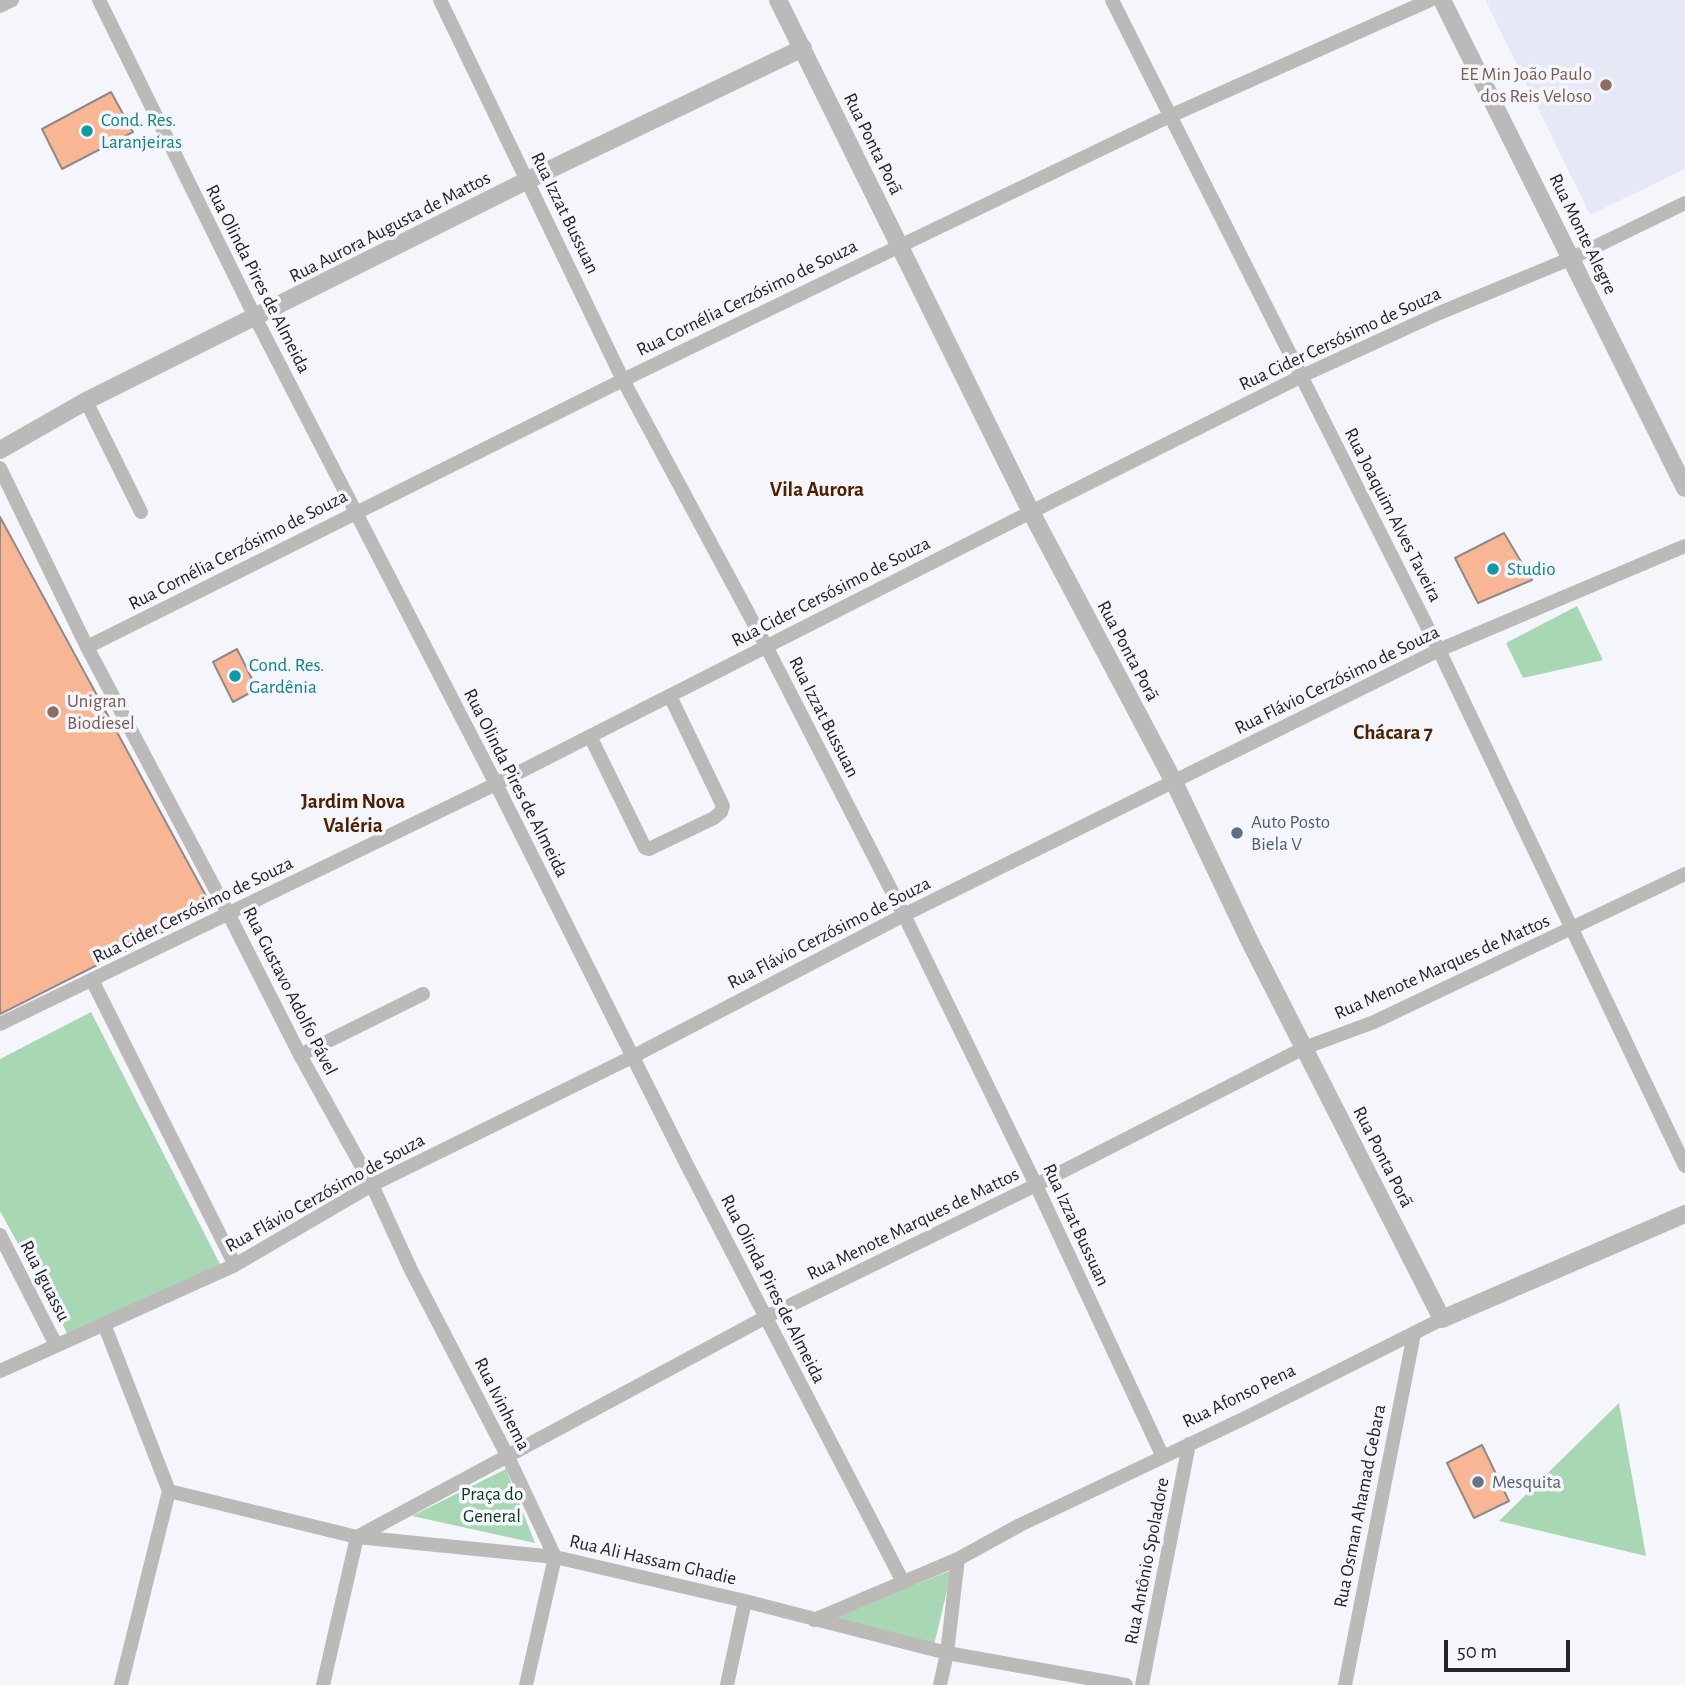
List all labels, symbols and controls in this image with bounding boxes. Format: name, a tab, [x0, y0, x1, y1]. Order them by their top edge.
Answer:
place label: EE Min João Paulo dos Reis Veloso	[1460, 63, 1592, 107]
marker: EE Min João Paulo dos Reis Veloso	[1598, 77, 1614, 93]
street label: Rua Ponta Porã	[838, 89, 908, 199]
place label: Cond. Res. Laranjeiras	[101, 109, 182, 153]
marker: Cond. Res. Laranjeiras	[79, 123, 95, 139]
street label: Rua Izzat Bussuan	[526, 148, 604, 278]
street label: Rua Aurora Augusta de Mattos	[286, 166, 494, 288]
street label: Rua Monte Alegre	[1544, 170, 1622, 298]
street label: Rua Olinda Pires de Almeida	[200, 181, 316, 377]
street label: Rua Cornélia Cerzósimo de Souza	[633, 235, 861, 361]
street label: Rua Cider Cersósimo de Souza	[1235, 282, 1445, 396]
street label: Rua Joaquim Alves Taveira	[1339, 424, 1447, 606]
district label: Vila Aurora	[770, 477, 864, 503]
street label: Rua Cornélia Cerzósimo de Souza	[125, 485, 351, 615]
street label: Rua Cider Cersósimo de Souza	[728, 532, 934, 652]
place label: Studio	[1507, 558, 1555, 580]
marker: Studio	[1485, 561, 1501, 577]
street label: Rua Ponta Porã	[1092, 597, 1164, 705]
street label: Rua Flávio Cerzósimo de Souza	[1231, 620, 1443, 740]
street label: Rua Izzat Bussuan	[784, 653, 864, 781]
place label: Cond. Res. Gardênia	[249, 654, 324, 698]
marker: Cond. Res. Gardênia	[227, 668, 243, 684]
street label: Rua Olinda Pires de Almeida	[458, 685, 574, 881]
place label: Unigran Biodiesel	[67, 690, 135, 734]
marker: Unigran Biodiesel	[45, 704, 61, 720]
district label: Chácara 7	[1353, 720, 1433, 746]
district label: Jardim Nova Valéria	[301, 789, 405, 839]
place label: Auto Posto Biela V	[1251, 811, 1330, 855]
marker: Auto Posto Biela V	[1229, 825, 1245, 841]
street label: Rua Cider Cersósimo de Souza	[89, 852, 297, 968]
street label: Rua Flávio Cerzósimo de Souza	[724, 872, 934, 994]
street label: Rua Gustavo Adolfo Pável	[238, 903, 342, 1079]
street label: Rua Menote Marques de Mattos	[1331, 909, 1553, 1025]
street label: Rua Ponta Porã	[1348, 1103, 1418, 1211]
street label: Rua Flávio Cerzósimo de Souza	[221, 1129, 429, 1257]
street label: Rua Izzat Bussuan	[1038, 1160, 1114, 1290]
street label: Rua Menote Marques de Mattos	[803, 1163, 1023, 1285]
street label: Rua Olinda Pires de Almeida	[715, 1191, 831, 1387]
street label: Rua Iguassu	[15, 1237, 75, 1325]
street label: Rua Ivinhema	[469, 1354, 535, 1454]
street label: Rua Afonso Pena	[1179, 1359, 1299, 1433]
street label: Rua Osman Ahamad Gebara	[1329, 1402, 1391, 1610]
place label: Mesquita	[1492, 1471, 1561, 1493]
marker: Mesquita	[1470, 1474, 1486, 1490]
street label: Rua Antônio Spoladore	[1120, 1476, 1174, 1646]
park label: Praça do General	[461, 1483, 523, 1527]
street label: Rua Ali Hassam Ghadie	[567, 1530, 739, 1590]
scale bar	[1447, 1626, 1573, 1670]
text: 50 m	[1457, 1641, 1497, 1662]

